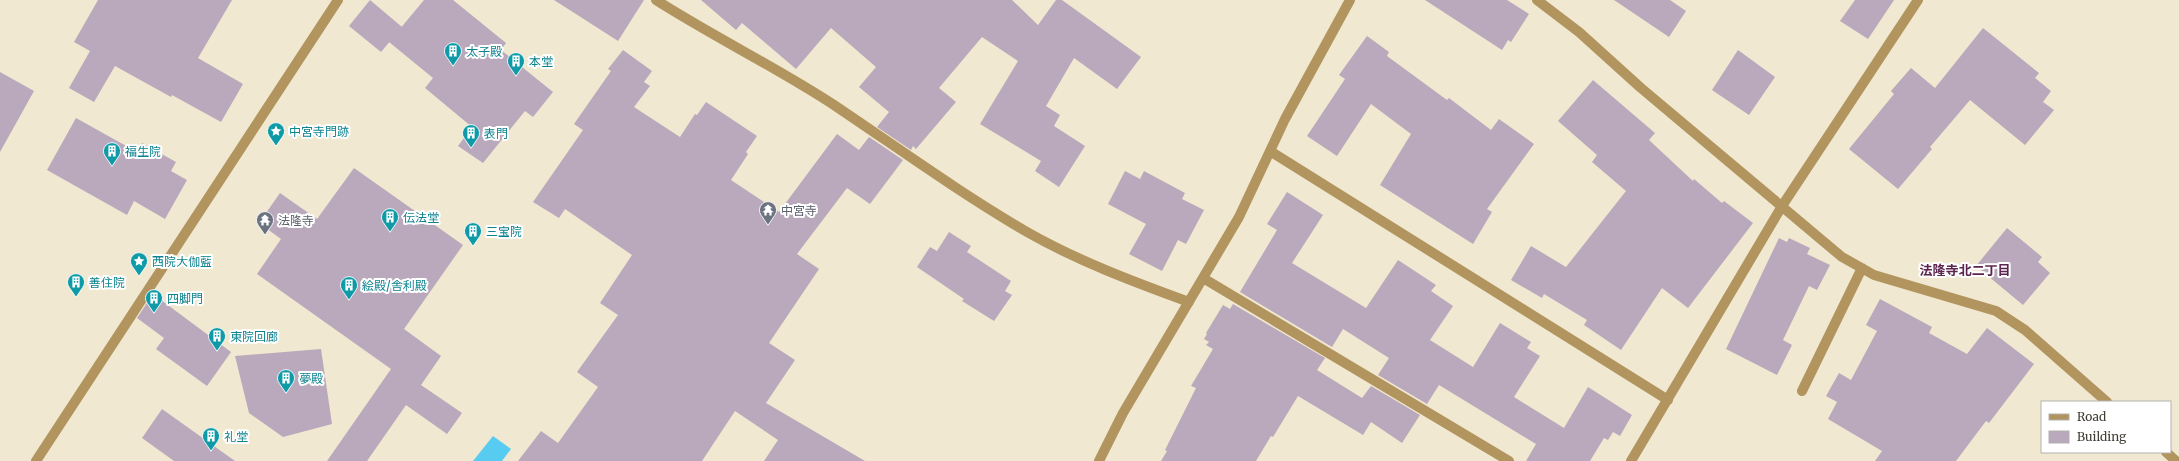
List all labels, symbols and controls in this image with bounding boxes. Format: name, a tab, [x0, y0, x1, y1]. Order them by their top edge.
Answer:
building icon: 太子殿	[443, 41, 463, 66]
place label: 太子殿	[466, 44, 502, 59]
building icon: 本堂	[506, 51, 526, 76]
place label: 本堂	[529, 54, 553, 69]
place icon: 中宮寺門跡	[266, 121, 286, 146]
building icon: 表門	[461, 123, 481, 148]
place label: 中宮寺門跡	[289, 124, 349, 139]
place label: 表門	[483, 126, 508, 141]
building icon: 福生院	[102, 141, 122, 166]
place label: 福生院	[125, 144, 161, 159]
temple icon: 中宮寺	[758, 200, 778, 225]
place label: 中宮寺	[781, 203, 817, 218]
building icon: 伝法堂	[380, 207, 400, 232]
temple icon: 法隆寺	[255, 210, 275, 235]
place label: 伝法堂	[403, 210, 439, 225]
place label: 法隆寺	[278, 213, 314, 228]
building icon: 三宝院	[463, 221, 483, 246]
place label: 三宝院	[486, 224, 522, 239]
place icon: 西院大伽藍	[129, 251, 149, 276]
place label: 西院大伽藍	[152, 254, 212, 269]
district label: 法隆寺北二丁目	[1919, 262, 2011, 279]
building icon: 善住院	[66, 272, 86, 297]
place label: 善住院	[89, 275, 125, 290]
building icon: 絵殿/舎利殿	[339, 275, 359, 300]
place label: 絵殿/舎利殿	[362, 278, 427, 293]
building icon: 四脚門	[144, 288, 164, 313]
place label: 四脚門	[167, 291, 203, 306]
building icon: 東院回廊	[207, 326, 227, 351]
place label: 東院回廊	[230, 329, 278, 344]
building icon: 夢殿	[276, 368, 296, 393]
place label: 夢殿	[299, 371, 323, 386]
legend	[2041, 401, 2171, 453]
text: Road	[2077, 409, 2106, 424]
building icon: 礼堂	[201, 426, 221, 451]
place label: 礼堂	[224, 429, 248, 444]
text: Building	[2077, 429, 2127, 444]

